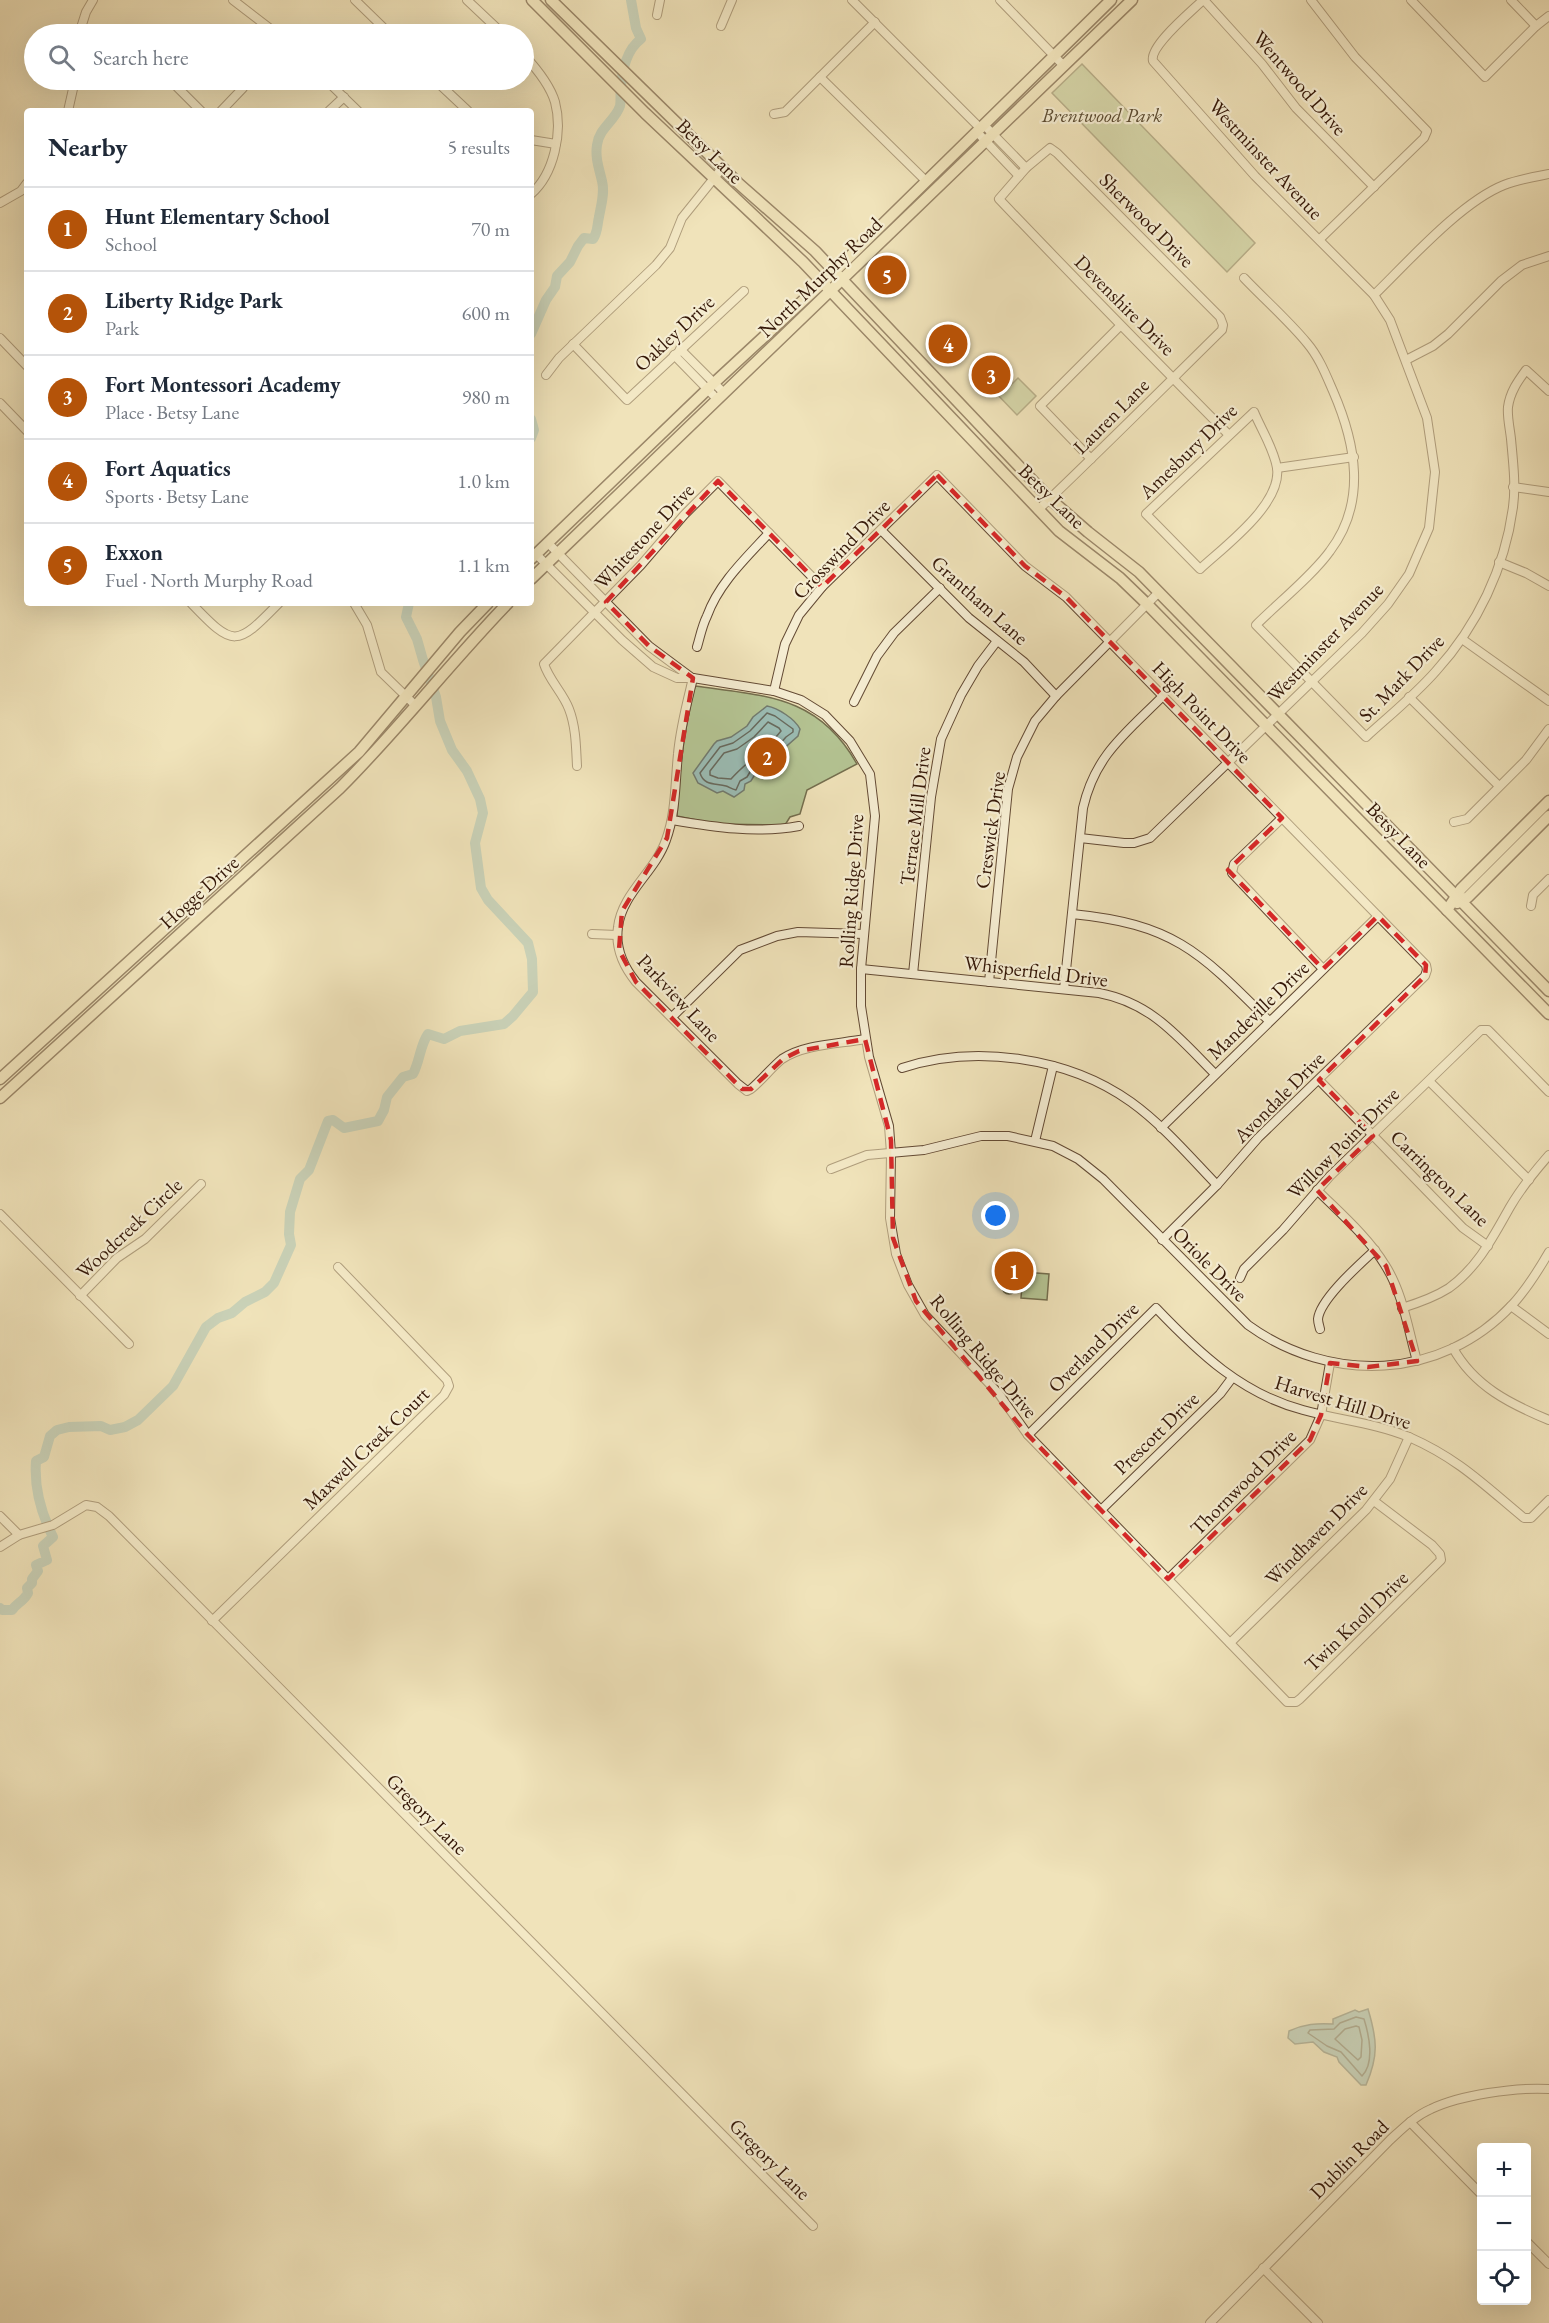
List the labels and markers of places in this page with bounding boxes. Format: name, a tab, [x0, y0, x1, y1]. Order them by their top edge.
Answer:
pin: 5	[868, 252, 906, 298]
pin: 4	[928, 322, 968, 366]
pin: 3	[972, 352, 1010, 398]
pin: 2	[748, 734, 786, 780]
pin: 1	[994, 1248, 1034, 1294]

